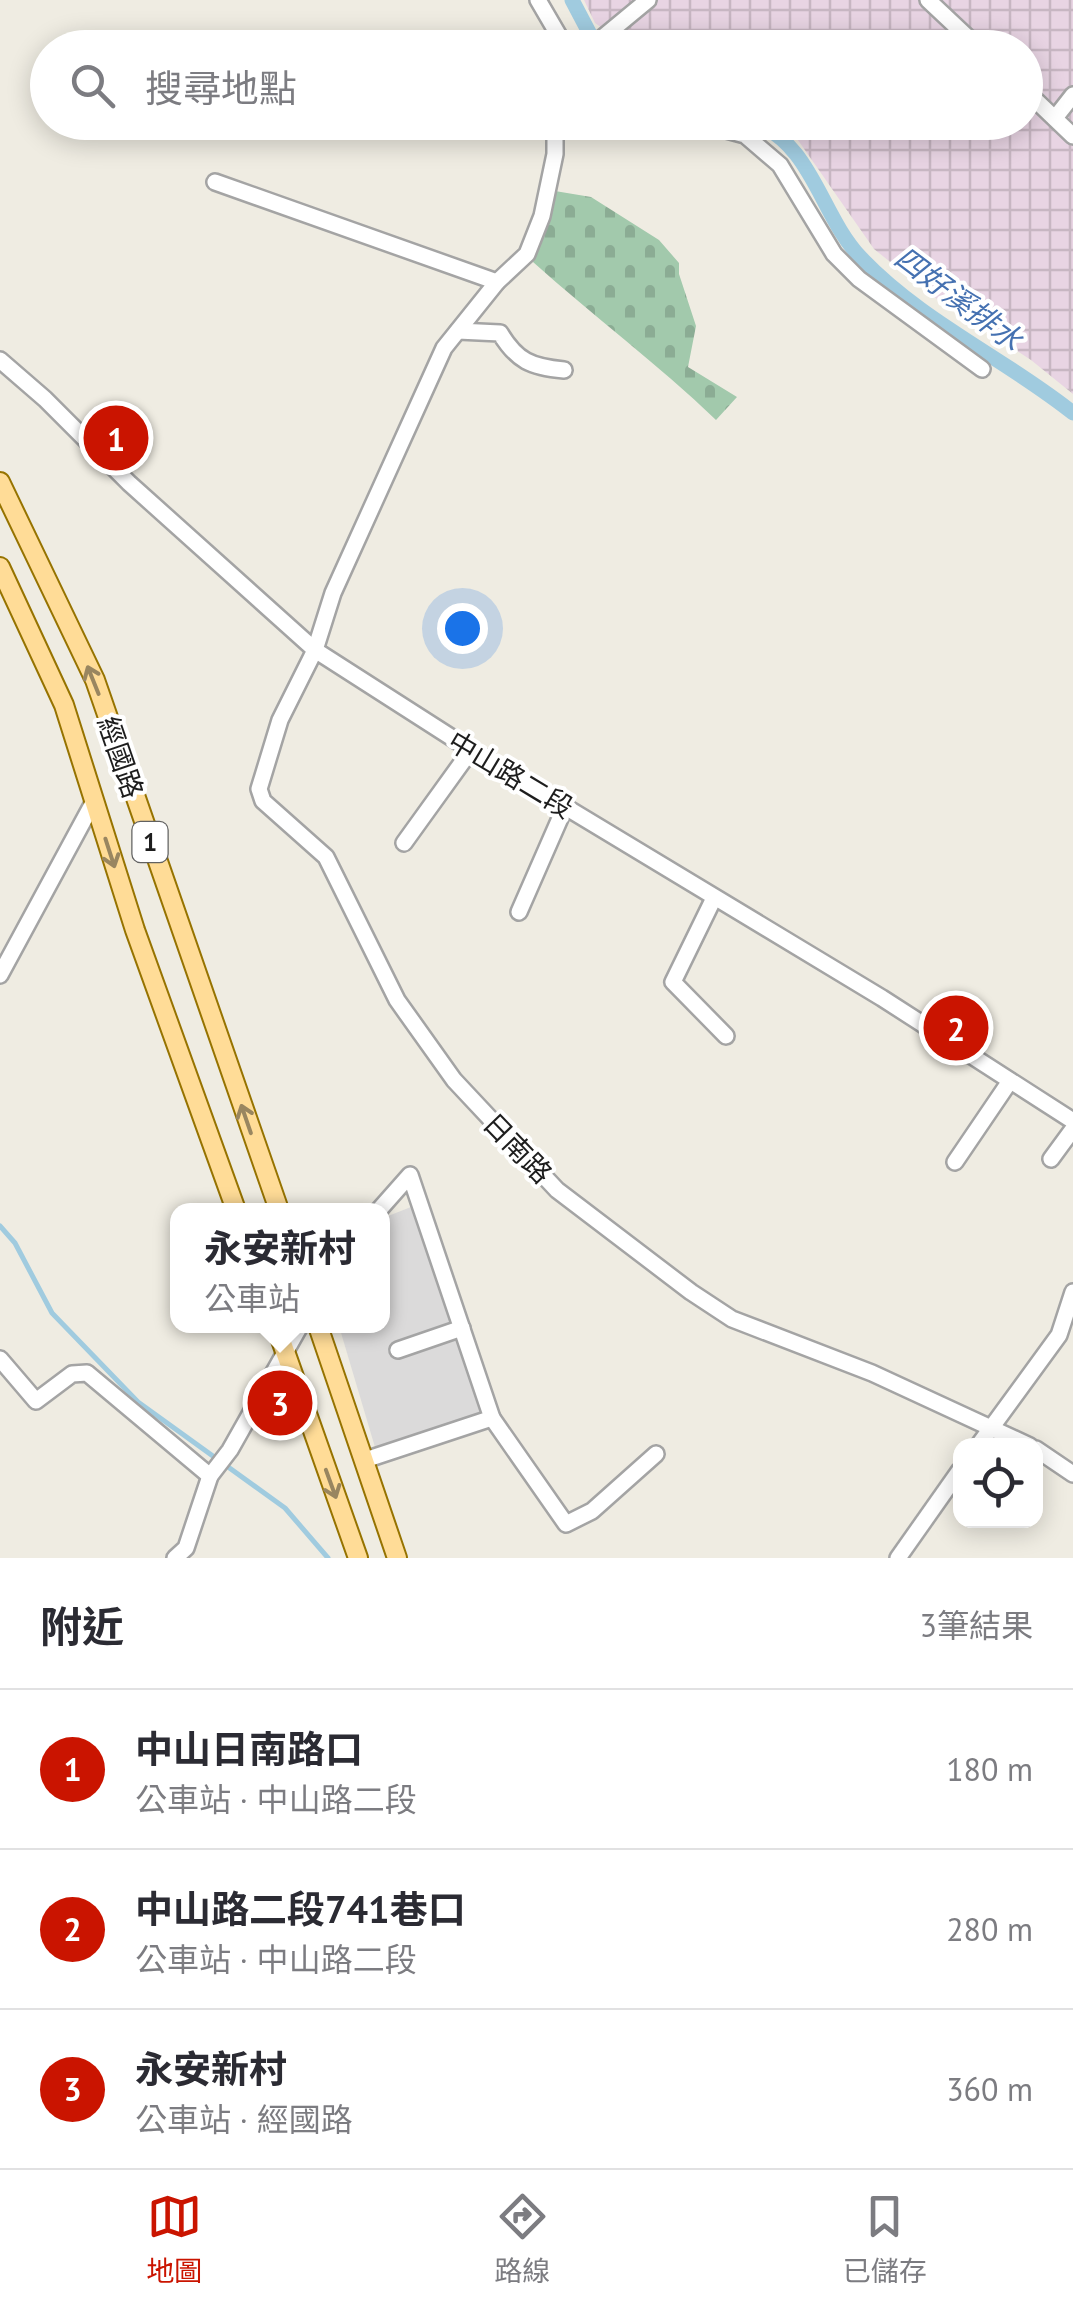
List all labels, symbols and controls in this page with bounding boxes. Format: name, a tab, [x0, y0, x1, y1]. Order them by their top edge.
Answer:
search box	[30, 30, 1043, 140]
icon: search	[65, 58, 120, 113]
text: 搜尋地點	[145, 63, 297, 112]
water label: 四好溪排水	[887, 237, 1032, 360]
pin: 1	[84, 400, 148, 476]
your location	[437, 603, 488, 654]
one-way arrow	[83, 665, 101, 695]
street label: 經國路	[90, 711, 152, 803]
street label: 中山路二段	[441, 722, 581, 826]
road number: 1	[132, 822, 168, 862]
one-way arrow	[102, 837, 120, 869]
pin: 2	[924, 990, 988, 1066]
one-way arrow	[236, 1103, 254, 1135]
street label: 日南路	[476, 1105, 560, 1191]
popup	[170, 1203, 390, 1333]
text: 永安新村	[204, 1223, 356, 1272]
text: 公車站	[204, 1277, 300, 1319]
pin: 3	[248, 1366, 312, 1440]
map controls	[953, 1438, 1043, 1528]
button: locate	[953, 1438, 1043, 1528]
one-way arrow	[323, 1467, 341, 1498]
text: 附近	[40, 1599, 124, 1654]
text: 3筆結果	[920, 1604, 1033, 1646]
text: 中山日南路口	[135, 1724, 363, 1773]
text: 1	[63, 1748, 82, 1790]
text: 180 m	[946, 1748, 1033, 1790]
text: 公車站 · 中山路二段	[135, 1778, 417, 1820]
text: 中山路二段741巷口	[135, 1884, 466, 1933]
text: 2	[63, 1908, 82, 1950]
text: 280 m	[946, 1908, 1033, 1950]
text: 公車站 · 中山路二段	[135, 1938, 417, 1980]
text: 永安新村	[135, 2044, 287, 2093]
text: 3	[63, 2068, 82, 2110]
text: 360 m	[946, 2068, 1033, 2110]
text: 公車站 · 經國路	[135, 2098, 353, 2140]
tab: 地圖	[146, 2189, 202, 2289]
tab: 路線	[494, 2189, 551, 2289]
tab: 已儲存	[843, 2189, 927, 2289]

